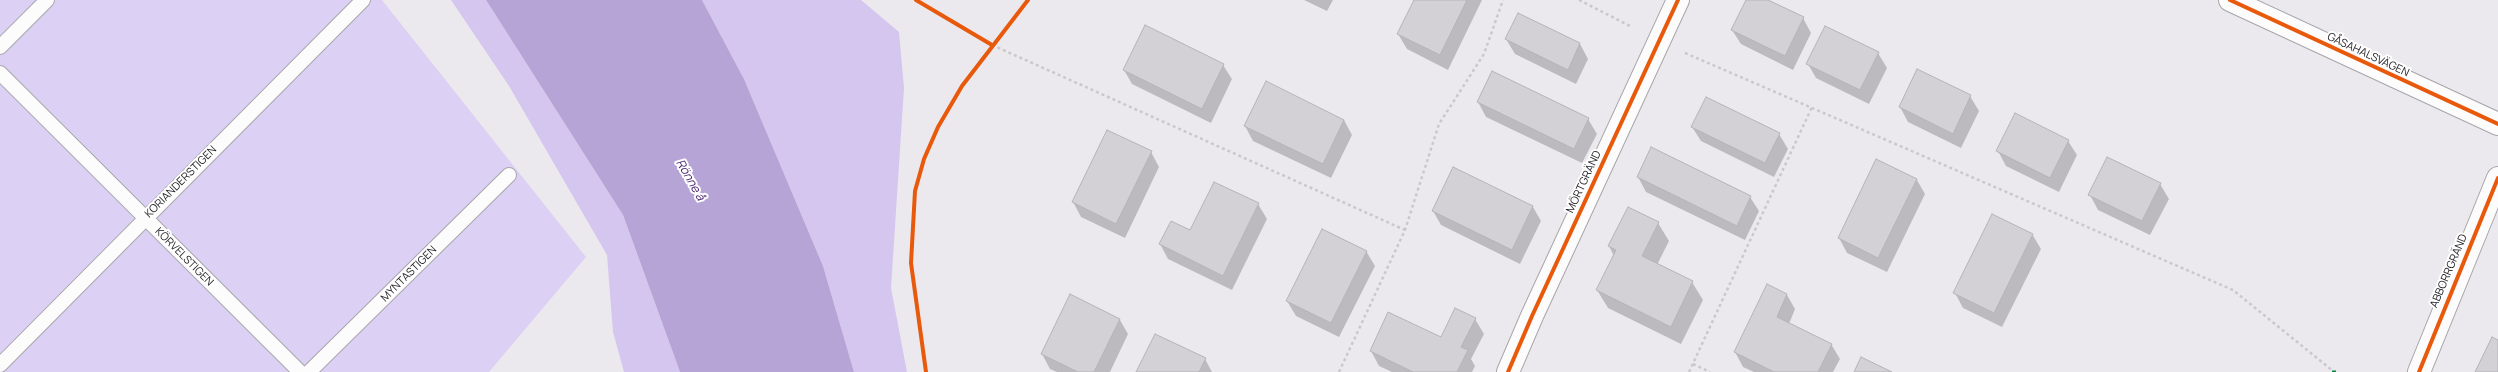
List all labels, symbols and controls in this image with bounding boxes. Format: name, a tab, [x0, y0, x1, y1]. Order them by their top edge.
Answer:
street label: GÅSAHALSVÄGEN	[2325, 30, 2411, 80]
street label: KORIANDERSTIGEN	[142, 143, 220, 221]
street label: MÖRTGRÄND	[1564, 149, 1604, 215]
water label: Rönne å	[673, 157, 707, 203]
street label: KÖRVELSTIGEN	[152, 225, 216, 289]
street label: ABBORRGRÄND	[2428, 232, 2470, 310]
street label: MYNTASTIGEN	[378, 243, 440, 305]

